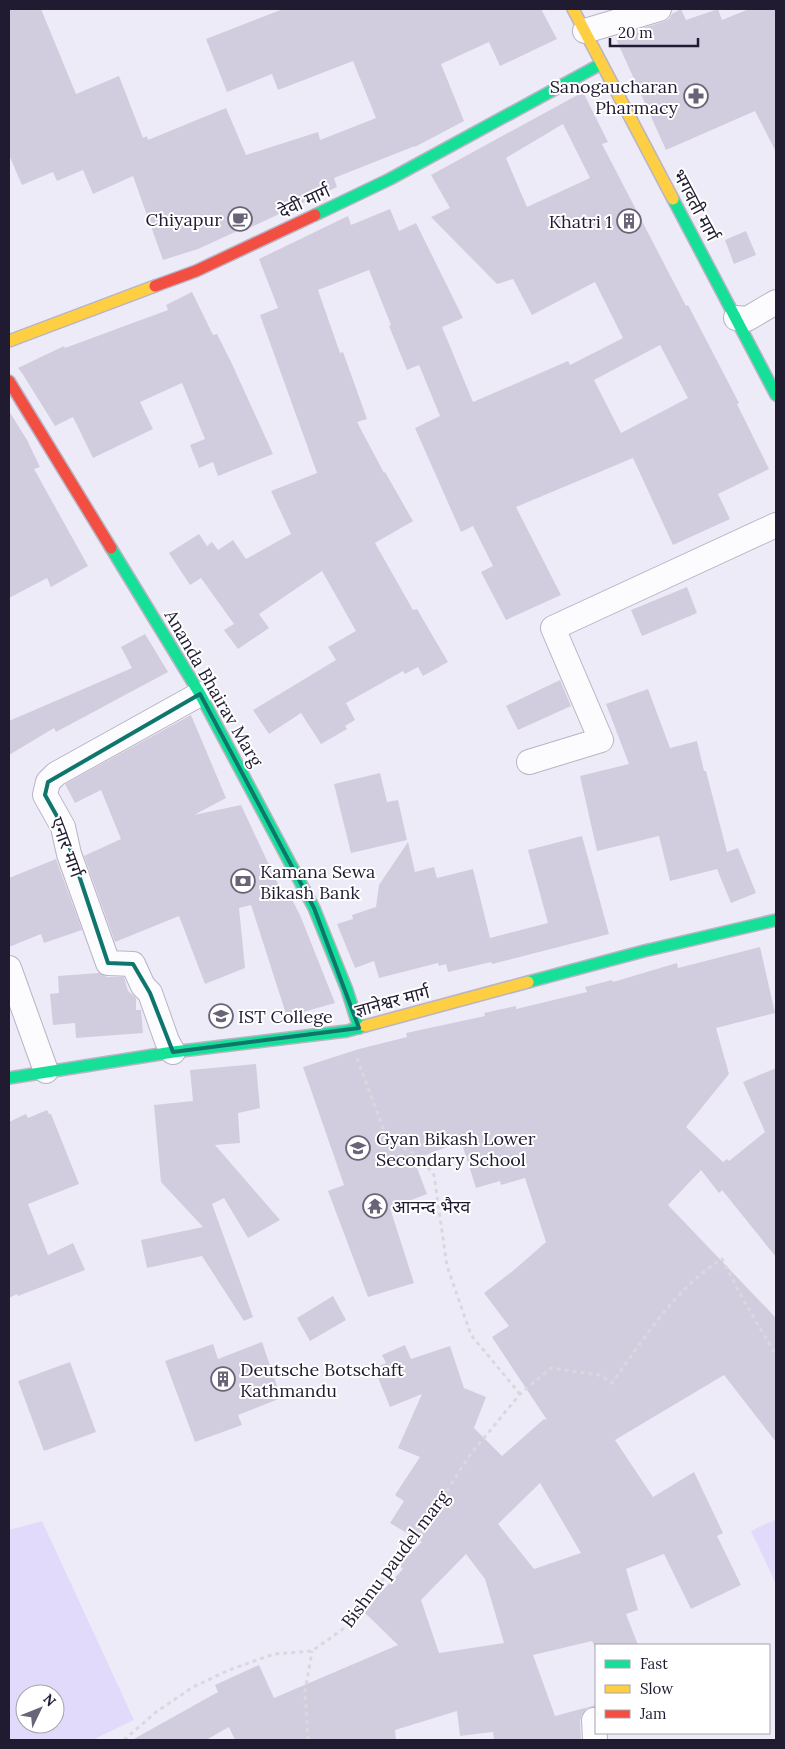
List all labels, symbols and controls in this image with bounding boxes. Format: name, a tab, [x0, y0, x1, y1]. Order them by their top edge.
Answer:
scale bar	[610, 15, 698, 47]
text: 20 m	[618, 23, 653, 42]
place label: Sanogaucharan Pharmacy	[550, 75, 678, 119]
pharmacy icon: Sanogaucharan Pharmacy	[683, 83, 709, 109]
street label: भगवती मार्ग	[668, 165, 725, 246]
street label: देवी मार्ग	[274, 179, 334, 223]
cafe icon: Chiyapur	[227, 206, 253, 232]
place label: Chiyapur	[146, 208, 222, 231]
building icon: Khatri 1	[616, 208, 642, 234]
place label: Khatri 1	[549, 210, 612, 233]
street label: Ananda Bhairav Marg	[159, 605, 269, 771]
street label: एनार मार्ग	[46, 814, 89, 881]
place label: Kamana Sewa Bikash Bank	[260, 860, 375, 904]
bank icon: Kamana Sewa Bikash Bank	[230, 868, 256, 894]
street label: ज्ञानेश्वर मार्ग	[352, 980, 433, 1022]
school or university icon: IST College	[208, 1003, 234, 1029]
place label: IST College	[238, 1005, 333, 1028]
place label: Gyan Bikash Lower Secondary School	[376, 1127, 536, 1171]
school or university icon: Gyan Bikash Lower Secondary School	[345, 1135, 371, 1161]
temple icon: आनन्द भैरव	[362, 1193, 388, 1219]
place label: आनन्द भैरव	[392, 1195, 471, 1218]
place label: Deutsche Botschaft Kathmandu	[240, 1358, 404, 1402]
building icon: Deutsche Botschaft Kathmandu	[210, 1366, 236, 1392]
street label: Bishnu paudel marg	[336, 1485, 455, 1632]
legend	[595, 1644, 770, 1734]
text: Fast	[640, 1654, 668, 1673]
text: Slow	[640, 1679, 673, 1698]
north arrow	[15, 1684, 65, 1734]
text: N	[39, 1690, 60, 1710]
text: Jam	[639, 1704, 667, 1723]

